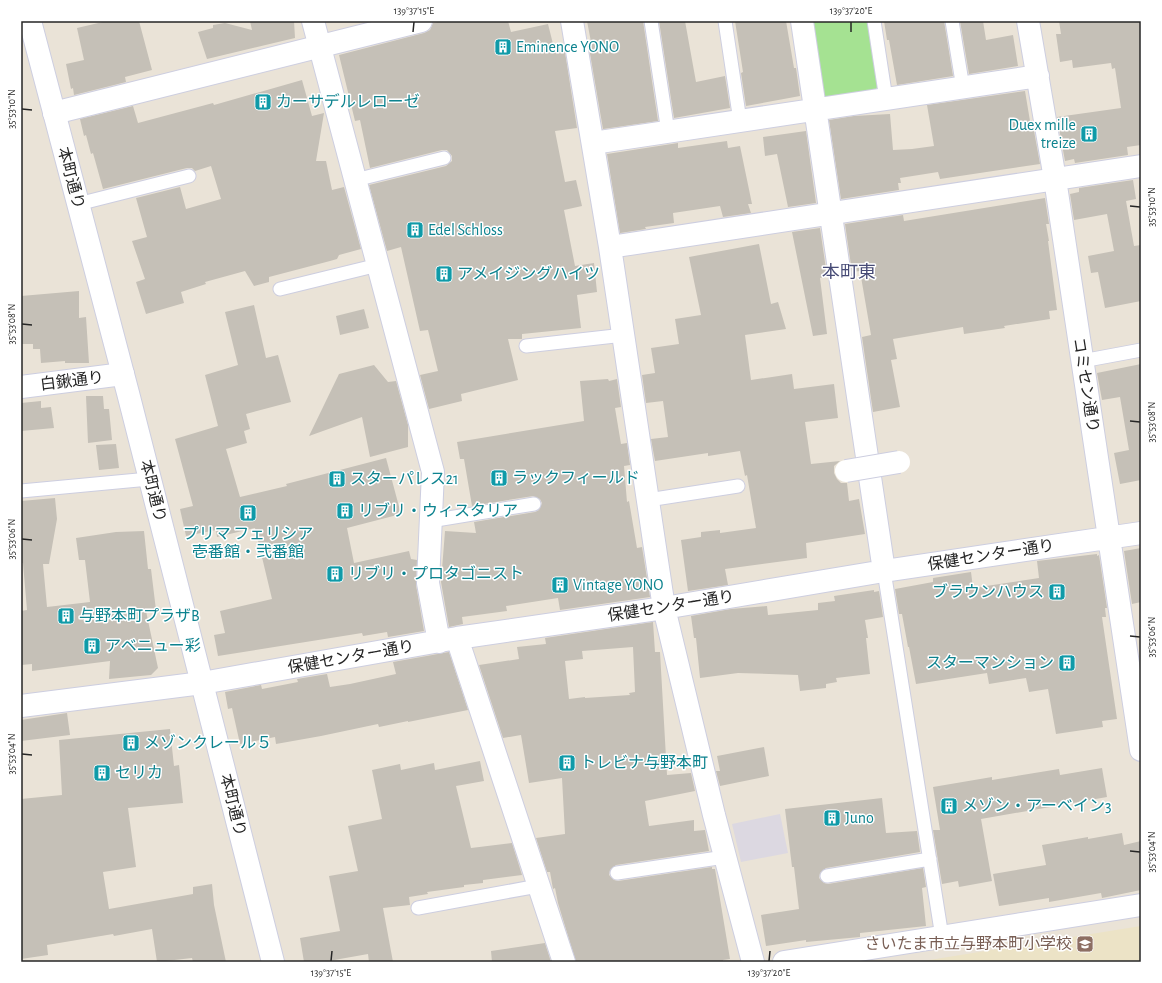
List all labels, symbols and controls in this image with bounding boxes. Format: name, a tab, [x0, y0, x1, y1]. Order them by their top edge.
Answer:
text: 139°37'15"E	[394, 6, 434, 16]
text: 139°37'20"E	[830, 6, 872, 16]
building icon: Eminence YONO	[493, 37, 513, 57]
place label: Eminence YONO	[516, 39, 619, 55]
text: 35°53'10"N	[7, 89, 17, 129]
building icon: カーサデルレローゼ	[253, 92, 273, 112]
place label: カーサデルレローゼ	[276, 93, 420, 110]
place label: Duex mille treize	[1009, 117, 1076, 151]
building icon: Duex mille treize	[1079, 124, 1099, 144]
street label: 本町通り	[55, 145, 88, 211]
text: 35°53'10"N	[1147, 187, 1157, 227]
building icon: Edel Schloss	[405, 220, 425, 240]
place label: Edel Schloss	[428, 222, 503, 238]
district label: 本町東	[822, 263, 876, 282]
building icon: アメイジングハイツ	[434, 264, 454, 284]
place label: アメイジングハイツ	[457, 265, 600, 282]
text: 35°53'08"N	[7, 304, 17, 344]
street label: コミセン通り	[1071, 336, 1102, 434]
street label: 白鍬通り	[39, 368, 105, 393]
text: 35°53'08"N	[1147, 402, 1157, 442]
street label: 本町通り	[137, 458, 169, 524]
building icon: ラックフィールド	[489, 468, 509, 488]
building icon: スターパレス21	[327, 469, 347, 489]
place label: スターパレス21	[350, 470, 459, 487]
place label: ラックフィールド	[512, 470, 640, 486]
building icon: リブリ・ウィスタリア	[335, 501, 355, 521]
place label: リブリ・ウィスタリア	[358, 502, 518, 519]
building icon: プリマ フェリシア 壱番館・弐番館	[238, 503, 258, 523]
text: 35°53'06"N	[7, 519, 17, 559]
place label: プリマ フェリシア 壱番館・弐番館	[183, 526, 313, 560]
street label: 保健センター通り	[926, 536, 1055, 573]
building icon: リブリ・プロタゴニスト	[325, 564, 345, 584]
place label: リブリ・プロタゴニスト	[348, 565, 524, 582]
building icon: Vintage YONO	[550, 575, 570, 595]
place label: Vintage YONO	[573, 577, 663, 593]
building icon: ブラウンハウス	[1047, 582, 1067, 602]
place label: ブラウンハウス	[932, 583, 1044, 600]
street label: 保健センター通り	[606, 587, 735, 624]
building icon: 与野本町プラザB	[56, 606, 76, 626]
place label: 与野本町プラザB	[79, 607, 200, 624]
text: 35°53'06"N	[1147, 617, 1157, 657]
building icon: アベニュー彩	[82, 636, 102, 656]
place label: アベニュー彩	[105, 637, 201, 654]
street label: 保健センター通り	[286, 637, 415, 676]
building icon: スターマンション	[1057, 653, 1077, 673]
place label: スターマンション	[926, 654, 1054, 671]
building icon: メゾンクレール５	[121, 733, 141, 753]
text: 35°53'04"N	[7, 734, 17, 774]
place label: メゾンクレール５	[144, 734, 272, 751]
building icon: トレビナ与野本町	[557, 753, 577, 773]
place label: トレビナ与野本町	[580, 754, 708, 771]
building icon: セリカ	[92, 763, 112, 783]
place label: セリカ	[115, 765, 163, 781]
street label: 本町通り	[217, 772, 249, 838]
building icon: メゾン・アーベイン3	[939, 796, 959, 816]
place label: メゾン・アーベイン3	[962, 797, 1112, 814]
building icon: Juno	[822, 808, 842, 828]
place label: Juno	[845, 810, 874, 826]
text: 35°53'04"N	[1147, 832, 1157, 872]
school or university icon: さいたま市立与野本町小学校	[1075, 934, 1095, 954]
place label: さいたま市立与野本町小学校	[864, 935, 1072, 952]
text: 139°37'15"E	[311, 968, 351, 978]
text: 139°37'20"E	[748, 968, 790, 978]

